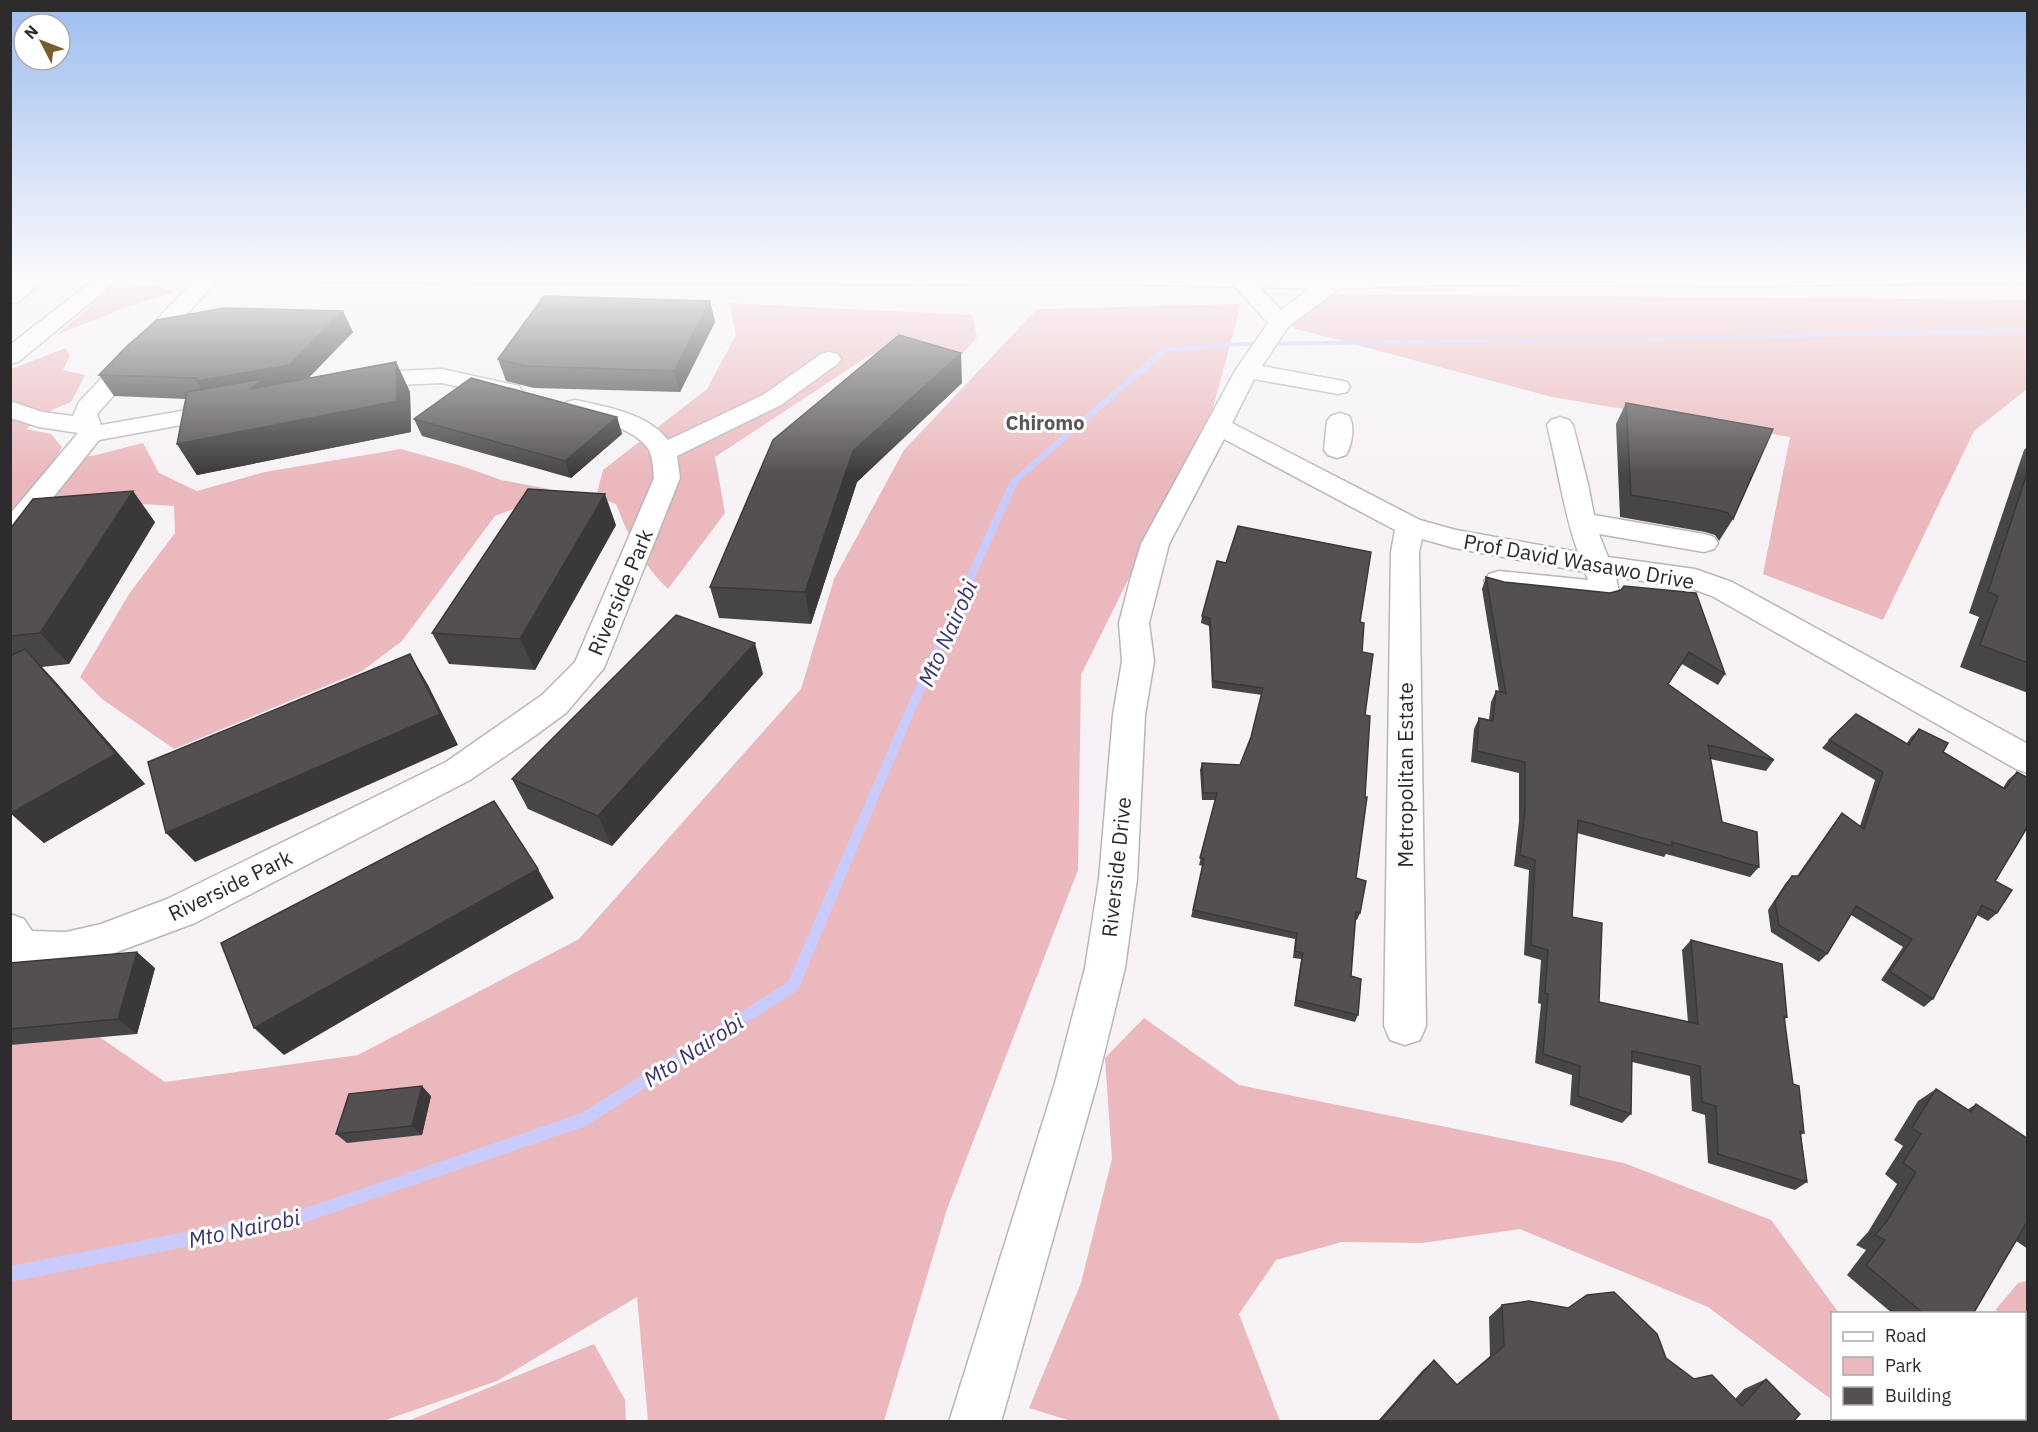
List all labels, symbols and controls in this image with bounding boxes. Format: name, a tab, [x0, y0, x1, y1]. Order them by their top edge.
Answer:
north arrow	[12, 12, 72, 72]
text: N	[20, 21, 42, 43]
district label: Chiromo	[1005, 409, 1085, 436]
street label: Riverside Park	[581, 525, 659, 659]
street label: Prof David Wasawo Drive	[1461, 527, 1697, 595]
water label: Mto Nairobi	[911, 575, 983, 691]
street label: Metropolitan Estate	[1391, 682, 1419, 868]
street label: Riverside Drive	[1095, 795, 1137, 939]
street label: Riverside Park	[163, 843, 297, 927]
water label: Mto Nairobi	[637, 1007, 749, 1093]
water label: Mto Nairobi	[185, 1202, 303, 1254]
legend	[1831, 1312, 2026, 1420]
text: Road	[1885, 1324, 1926, 1347]
text: Park	[1885, 1354, 1922, 1377]
text: Building	[1885, 1384, 1952, 1407]

